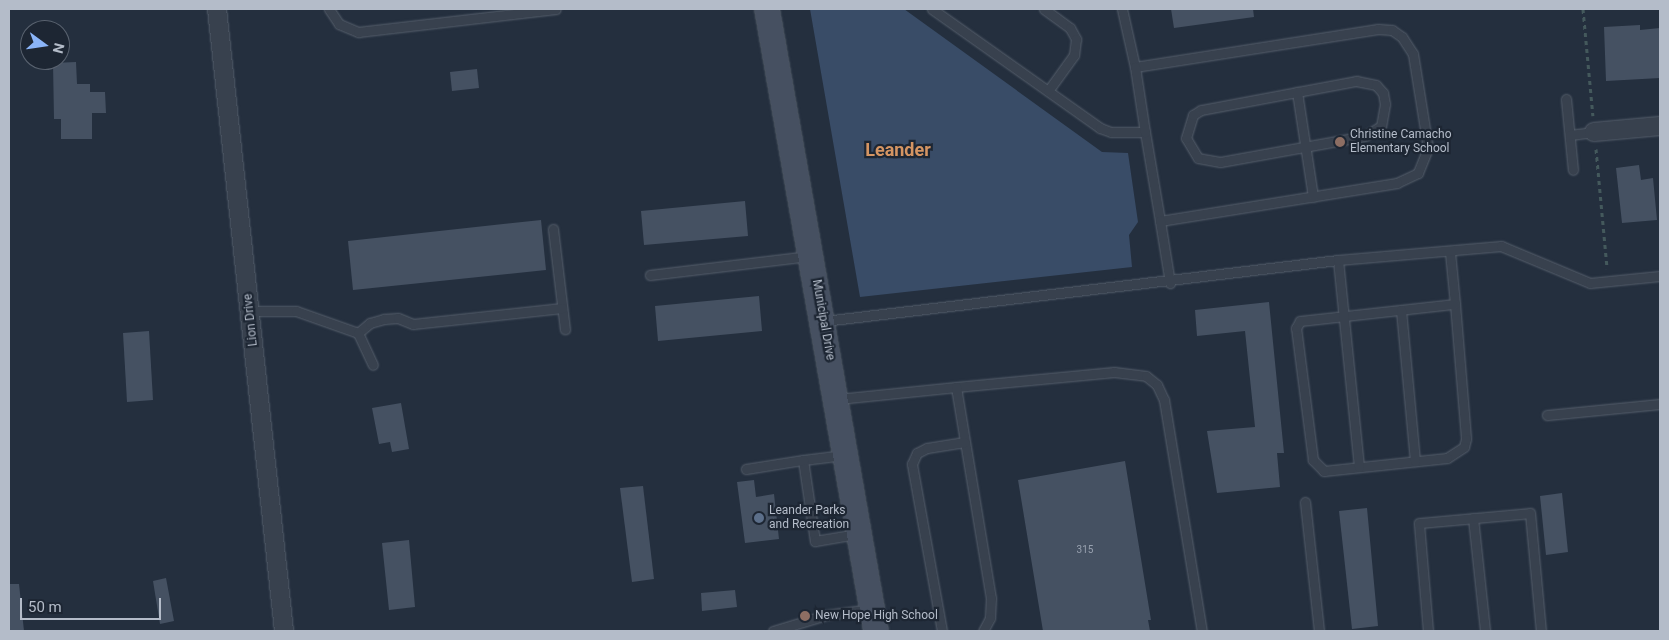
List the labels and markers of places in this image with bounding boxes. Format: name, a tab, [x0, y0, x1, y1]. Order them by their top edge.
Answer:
place label: Christine Camacho Elementary School	[1350, 128, 1452, 156]
marker: Christine Camacho Elementary School	[1334, 136, 1346, 148]
place label: Leander Parks and Recreation	[769, 504, 849, 532]
marker: Leander Parks and Recreation	[753, 512, 765, 524]
place label: New Hope High School	[815, 609, 938, 623]
marker: New Hope High School	[799, 610, 811, 622]

